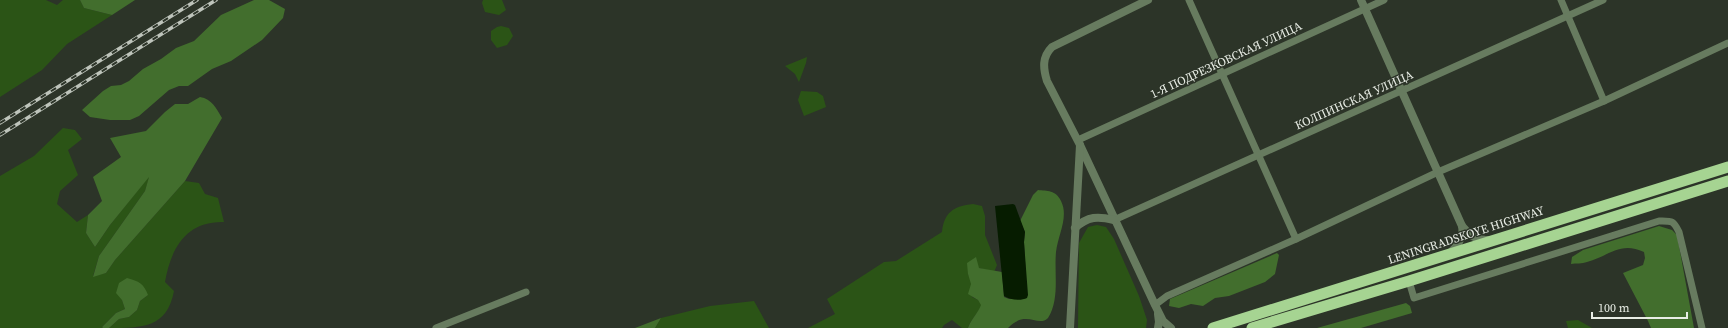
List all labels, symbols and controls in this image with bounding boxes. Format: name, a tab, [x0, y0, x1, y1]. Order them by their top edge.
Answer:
street label: 1-Я ПОДРЕЗКОВСКАЯ УЛИЦА	[1148, 18, 1304, 102]
street label: КОЛПИНСКАЯ УЛИЦА	[1292, 67, 1416, 133]
street label: LENINGRADSKOYE HIGHWAY	[1386, 202, 1547, 268]
scale bar	[1592, 294, 1687, 320]
text: 100 m	[1598, 300, 1630, 316]

